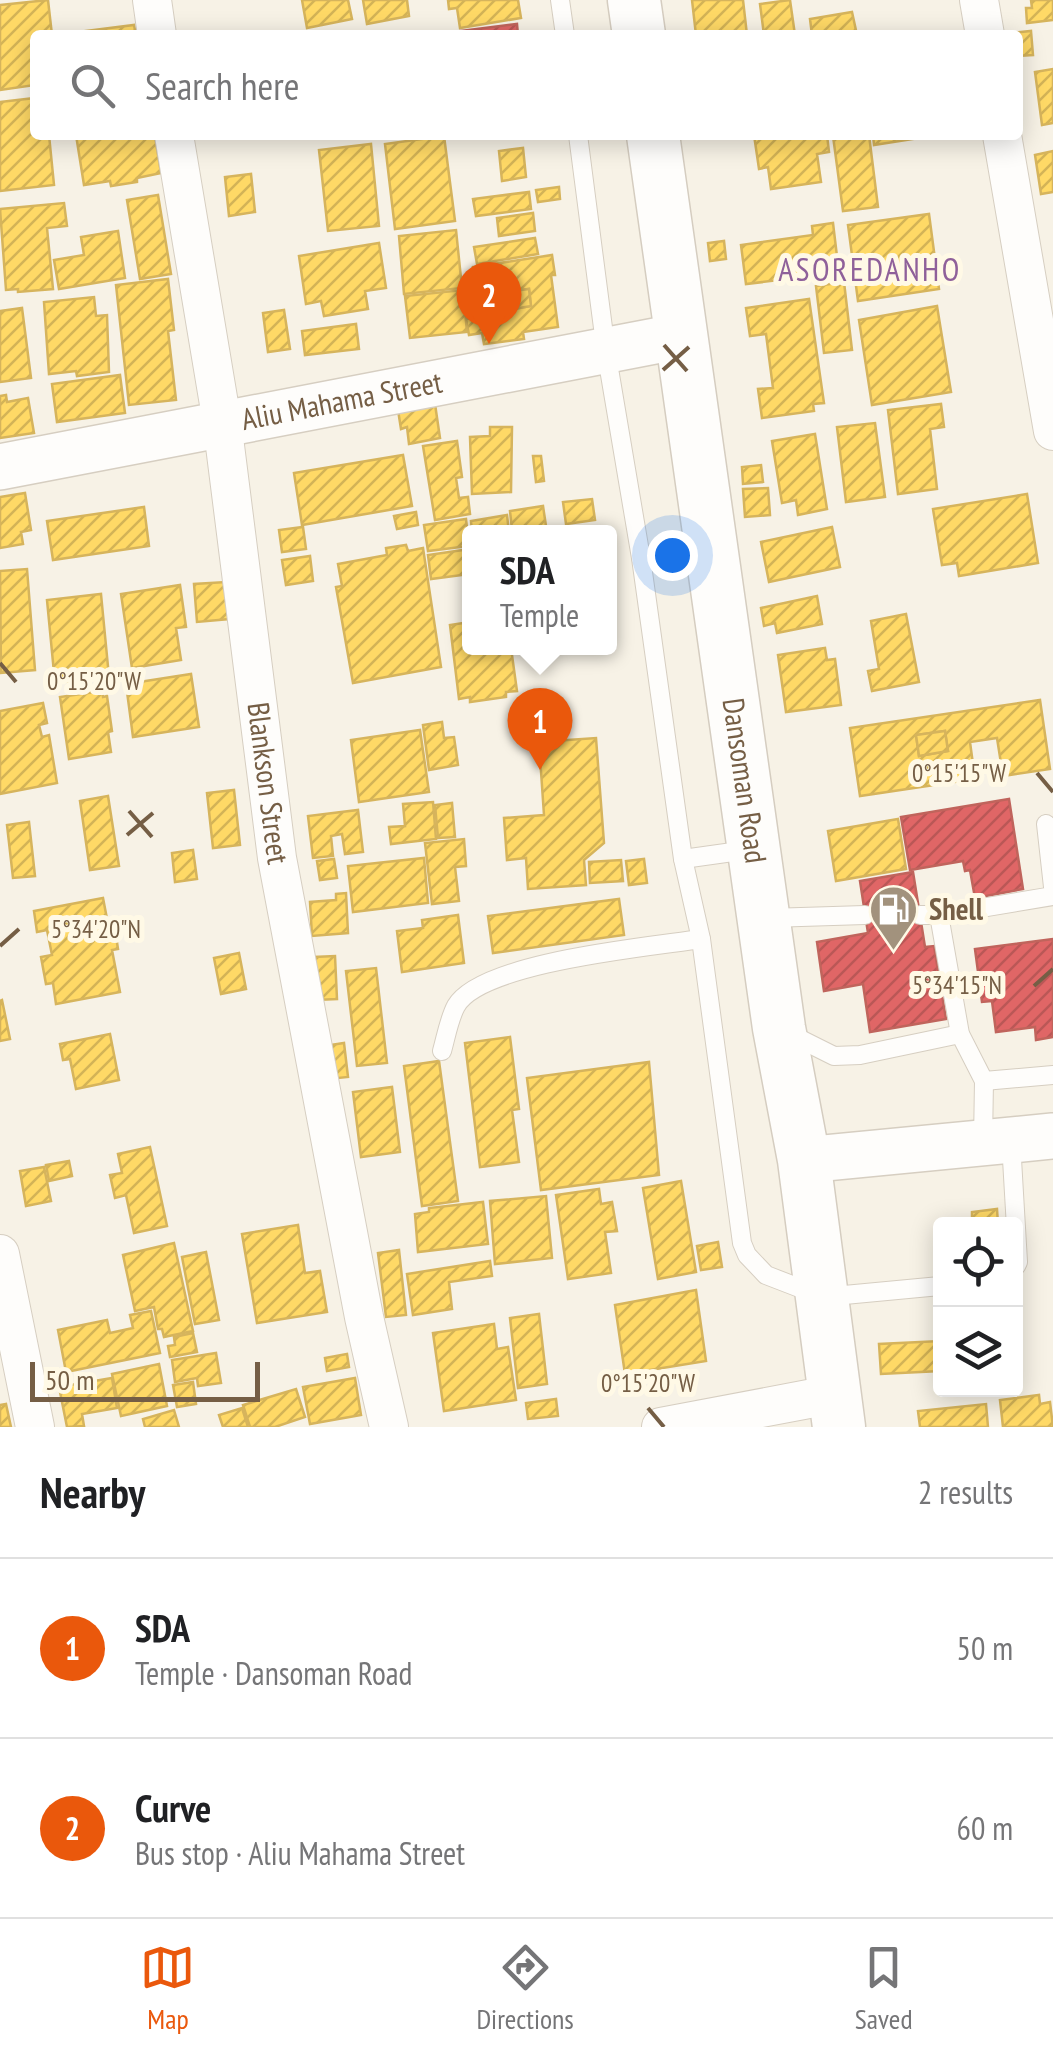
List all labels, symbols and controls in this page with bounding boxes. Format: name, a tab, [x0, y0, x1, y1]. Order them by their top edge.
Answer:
search box	[30, 30, 1023, 140]
icon: search	[65, 58, 120, 113]
text: Search here	[145, 61, 299, 110]
district label: ASOREDANHO	[778, 248, 962, 290]
pin: 2	[456, 262, 522, 344]
street label: Aliu Mahama Street	[238, 361, 446, 438]
popup	[462, 525, 617, 655]
your location	[647, 530, 698, 581]
text: SDA	[500, 545, 555, 594]
text: Temple	[500, 594, 579, 636]
text: 0°15'20"W	[47, 665, 141, 697]
pin: 1	[508, 688, 572, 770]
street label: Dansoman Road	[715, 695, 777, 865]
street label: Blankson Street	[240, 700, 299, 868]
text: 0°15'15"W	[912, 757, 1006, 789]
fuel station icon: Shell	[868, 884, 920, 952]
place label: Shell	[929, 889, 984, 928]
text: 5°34'20"N	[51, 913, 141, 945]
text: 5°34'15"N	[912, 969, 1002, 1001]
map controls	[933, 1217, 1023, 1397]
button: locate	[933, 1217, 1023, 1307]
button: layers	[933, 1307, 1023, 1397]
scale bar	[30, 1357, 260, 1402]
text: 50 m	[45, 1361, 94, 1398]
text: 0°15'20"W	[601, 1367, 695, 1399]
text: Nearby	[40, 1465, 145, 1520]
text: 2 results	[918, 1471, 1013, 1513]
text: SDA	[135, 1603, 190, 1652]
text: 1	[65, 1627, 80, 1669]
text: 50 m	[957, 1627, 1013, 1669]
text: Temple · Dansoman Road	[135, 1652, 412, 1694]
text: Curve	[135, 1783, 211, 1832]
text: 2	[65, 1807, 80, 1849]
text: 60 m	[957, 1807, 1013, 1849]
text: Bus stop · Aliu Mahama Street	[135, 1832, 465, 1874]
tab: Map	[140, 1940, 195, 2037]
tab: Directions	[476, 1940, 574, 2037]
tab: Saved	[855, 1940, 913, 2037]

